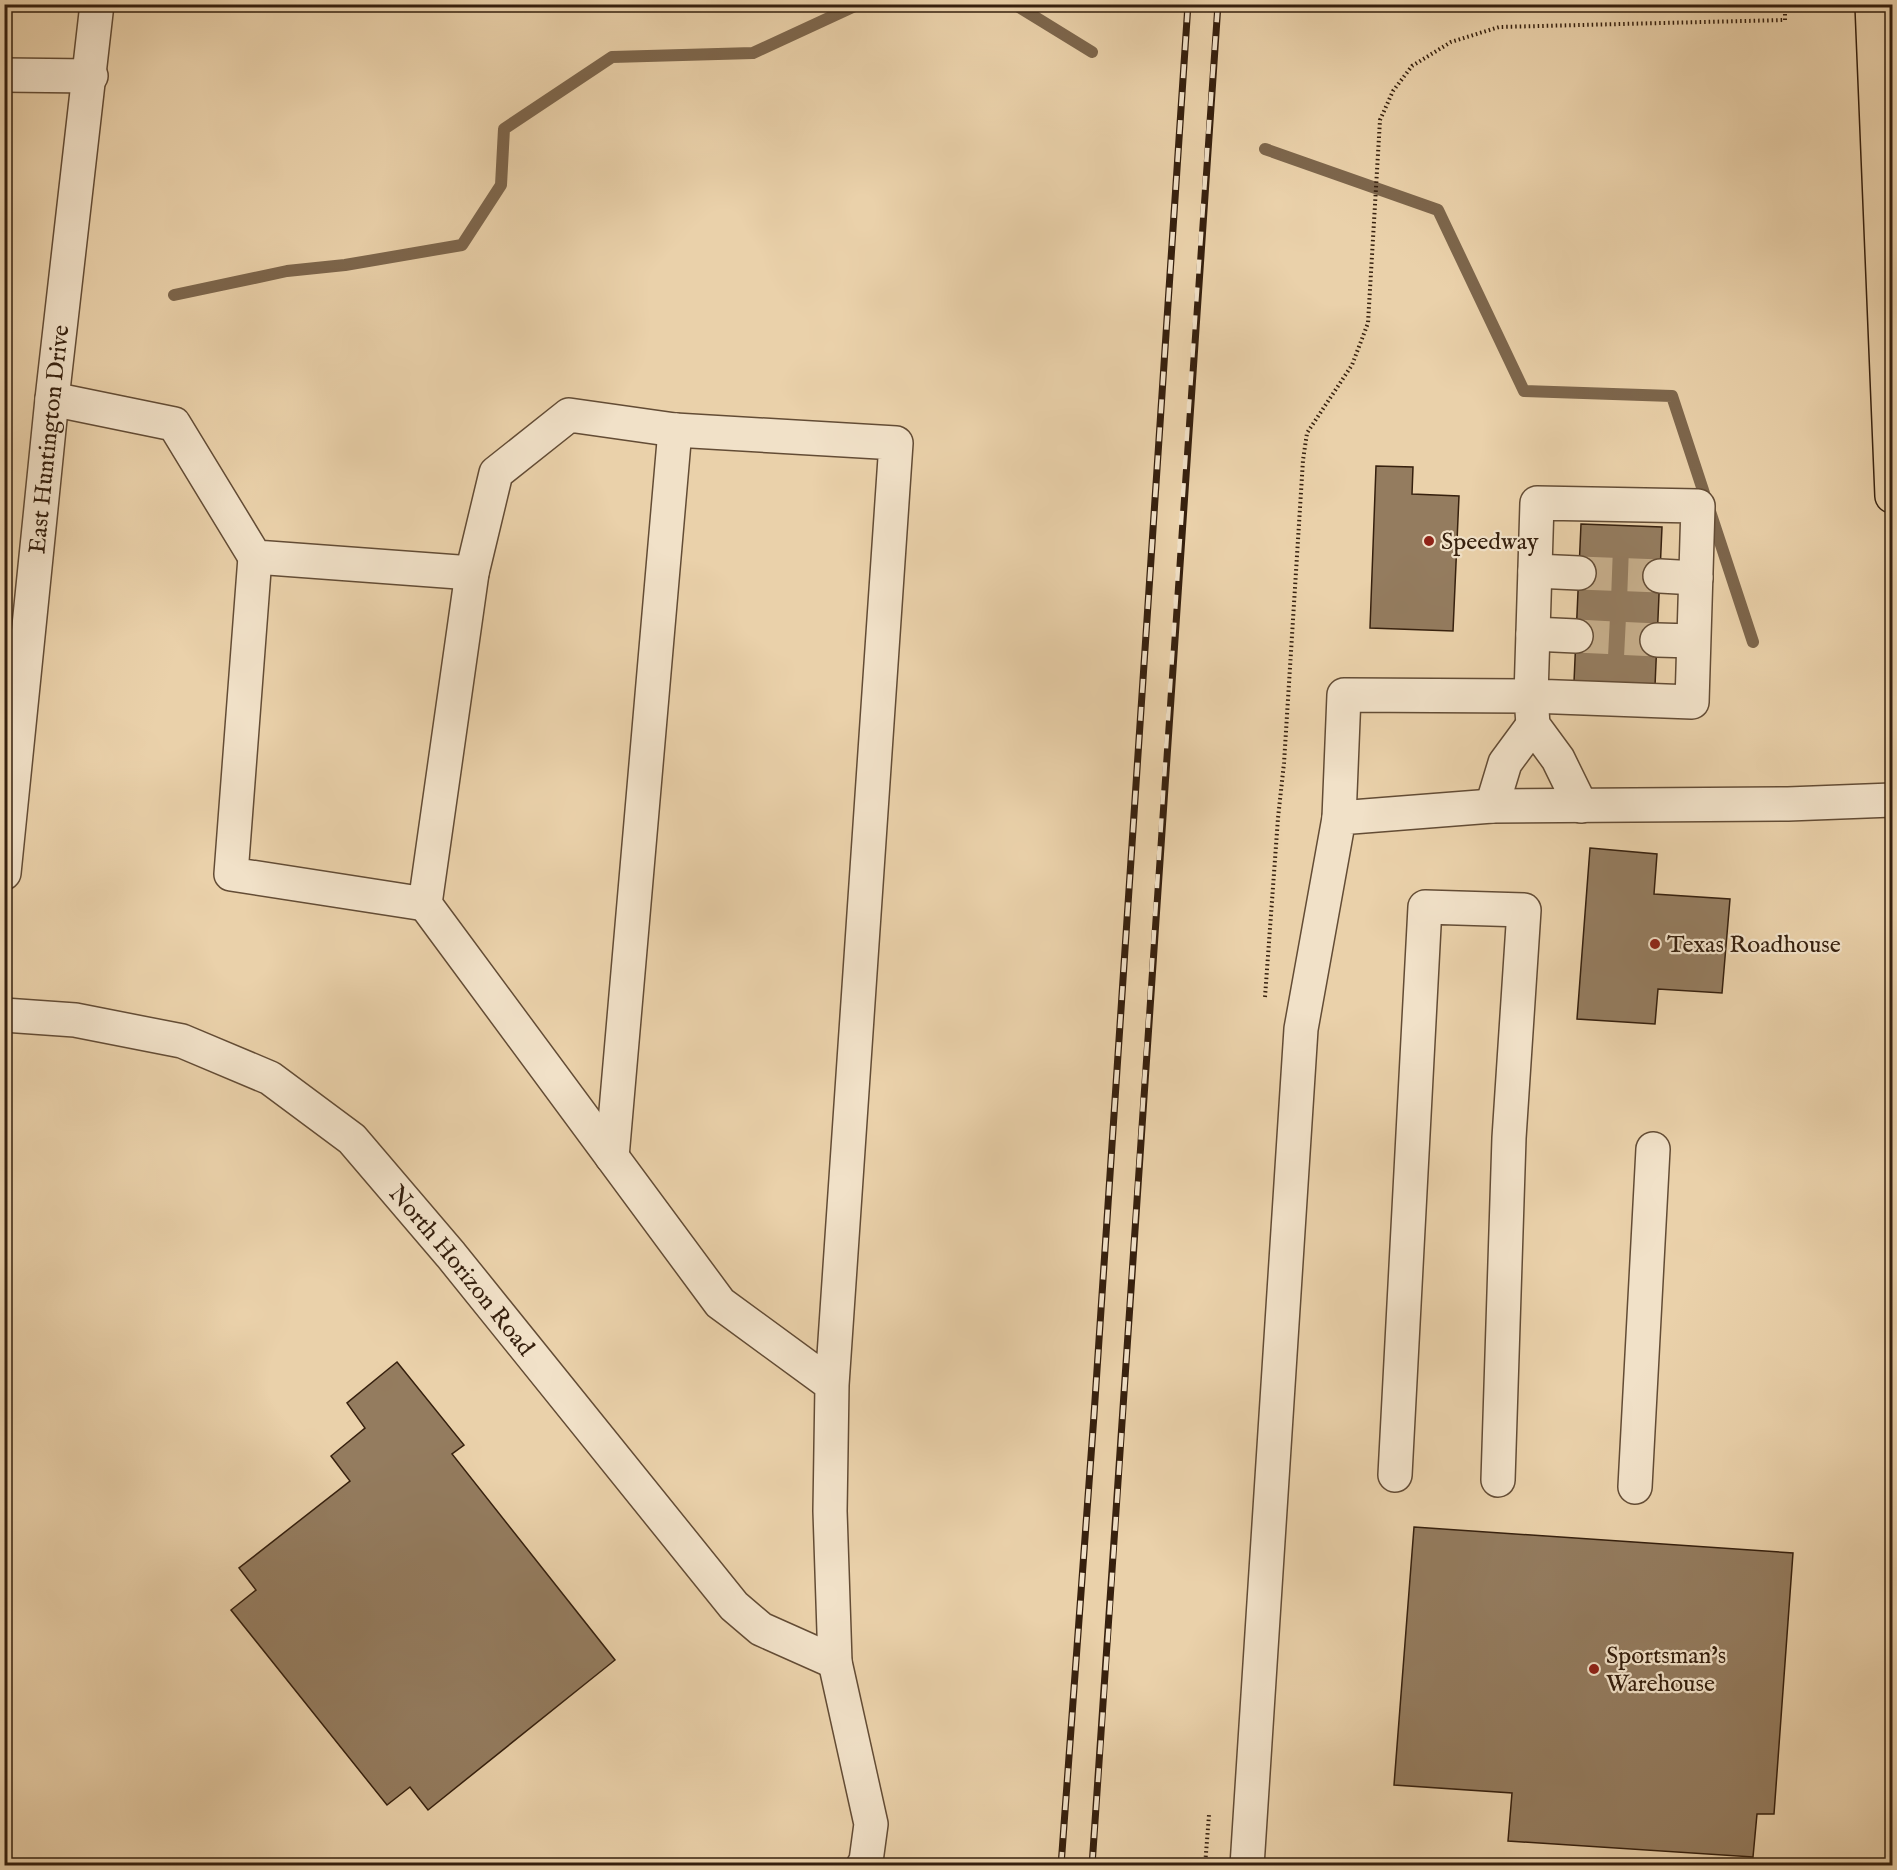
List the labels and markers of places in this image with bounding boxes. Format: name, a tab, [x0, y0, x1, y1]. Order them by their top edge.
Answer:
place label: Speedway	[1441, 527, 1539, 558]
marker: Speedway	[1422, 534, 1436, 548]
place label: Texas Roadhouse	[1667, 930, 1841, 961]
marker: Texas Roadhouse	[1648, 937, 1662, 951]
place label: Sportsman's Warehouse	[1606, 1641, 1726, 1700]
marker: Sportsman's Warehouse	[1587, 1662, 1601, 1676]

